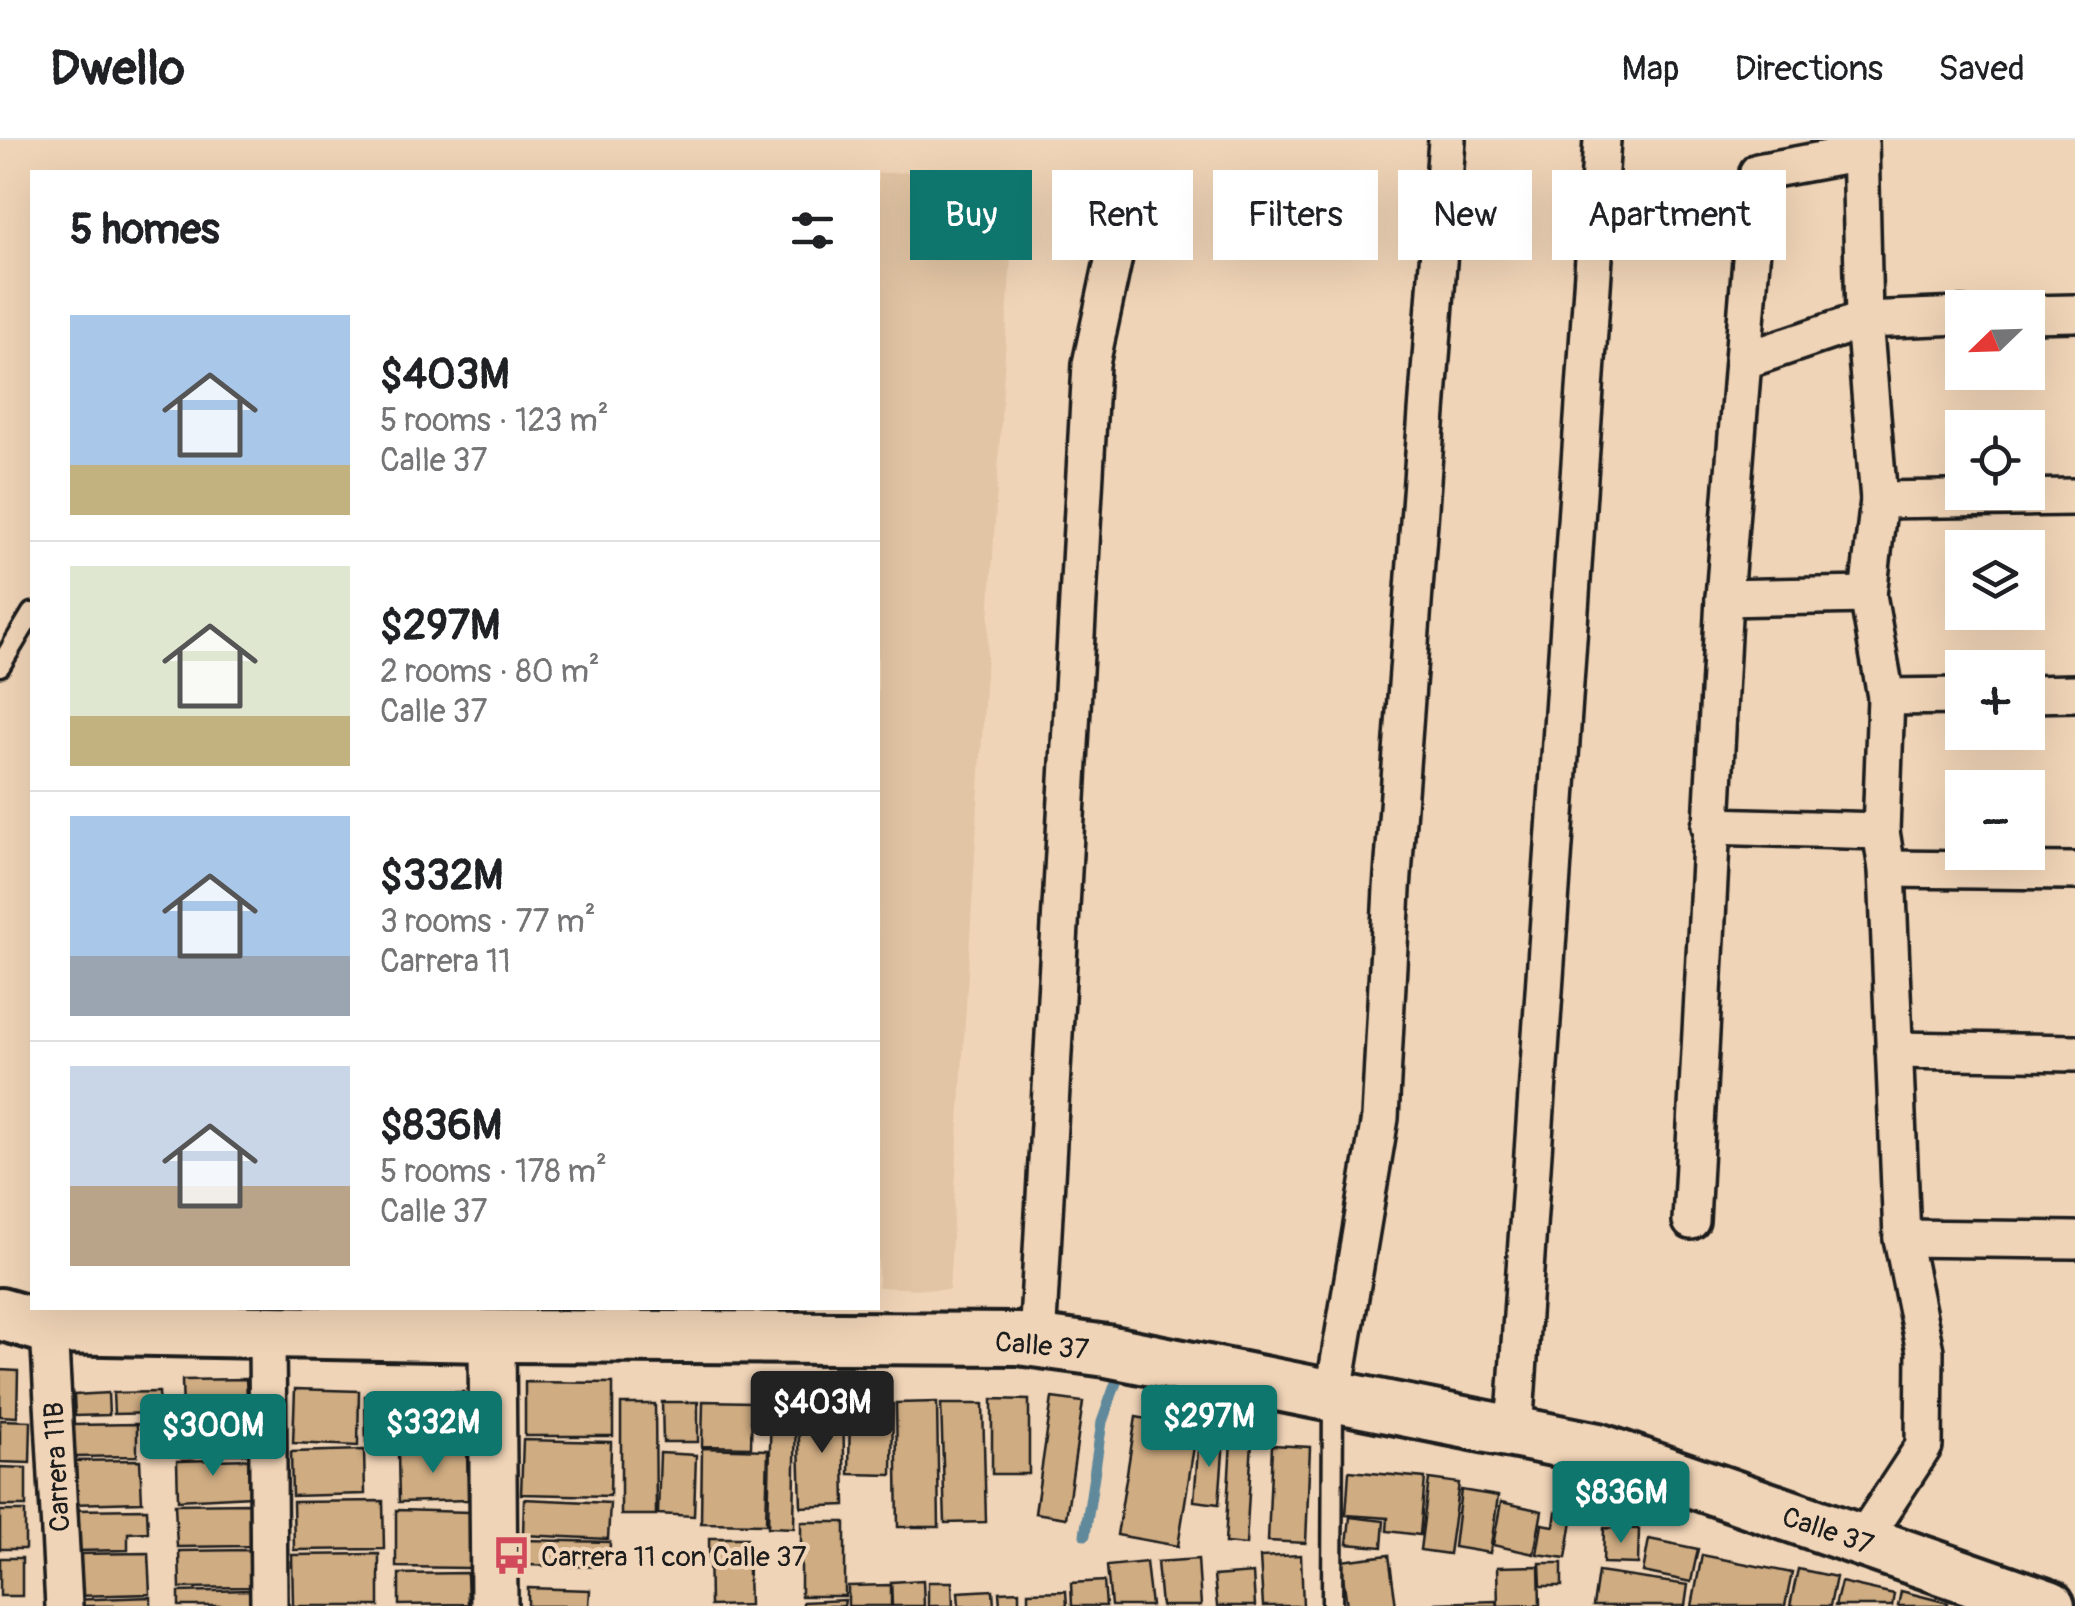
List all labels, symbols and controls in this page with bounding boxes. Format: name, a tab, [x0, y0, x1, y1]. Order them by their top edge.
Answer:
text: Dwello	[50, 39, 185, 99]
text: Map	[1622, 47, 1680, 91]
text: Directions	[1735, 47, 1883, 91]
text: Saved	[1938, 47, 2025, 91]
chip: Buy	[910, 170, 1032, 260]
chip: Rent	[1052, 170, 1193, 260]
chip: Filters	[1213, 170, 1378, 260]
chip: New	[1398, 170, 1532, 260]
chip: Apartment	[1552, 170, 1786, 260]
icon: filters	[785, 203, 840, 258]
text: 5 homes	[70, 204, 220, 256]
north arrow	[1945, 290, 2045, 390]
map controls	[1945, 290, 2045, 870]
text: $403M	[380, 349, 510, 401]
icon: home	[150, 355, 270, 475]
text: 5 rooms · 123 m²	[380, 401, 609, 441]
button: locate	[1945, 410, 2045, 510]
text: Calle 37	[380, 441, 487, 481]
button: layers	[1945, 530, 2045, 630]
text: $297M	[380, 600, 500, 652]
icon: home	[150, 606, 270, 726]
button: +	[1945, 650, 2045, 750]
text: 2 rooms · 80 m²	[380, 652, 600, 692]
text: Calle 37	[380, 692, 487, 732]
button: −	[1945, 770, 2045, 870]
text: $332M	[380, 850, 503, 902]
icon: home	[150, 856, 270, 976]
text: 3 rooms · 77 m²	[380, 902, 596, 942]
text: Carrera 11	[380, 942, 511, 982]
text: $836M	[380, 1100, 502, 1152]
icon: home	[150, 1106, 270, 1226]
text: 5 rooms · 178 m²	[380, 1152, 607, 1192]
text: Calle 37	[380, 1192, 487, 1232]
street label: Calle 37	[994, 1325, 1090, 1368]
pin: $403M	[752, 1371, 892, 1456]
text: $403M	[773, 1383, 871, 1423]
pin: $297M	[1139, 1385, 1279, 1470]
pin: $332M	[363, 1391, 503, 1476]
pin: $300M	[143, 1394, 283, 1479]
text: $297M	[1163, 1397, 1255, 1437]
street label: Carrera 11B	[37, 1401, 78, 1533]
text: $332M	[386, 1403, 480, 1443]
text: $300M	[162, 1406, 264, 1446]
pin: $836M	[1551, 1461, 1691, 1546]
text: $836M	[1575, 1473, 1668, 1513]
street label: Calle 37	[1777, 1500, 1878, 1563]
bus stop icon: Carrera 11 con Calle 37	[490, 1535, 532, 1577]
place label: Carrera 11 con Calle 37	[541, 1540, 807, 1575]

